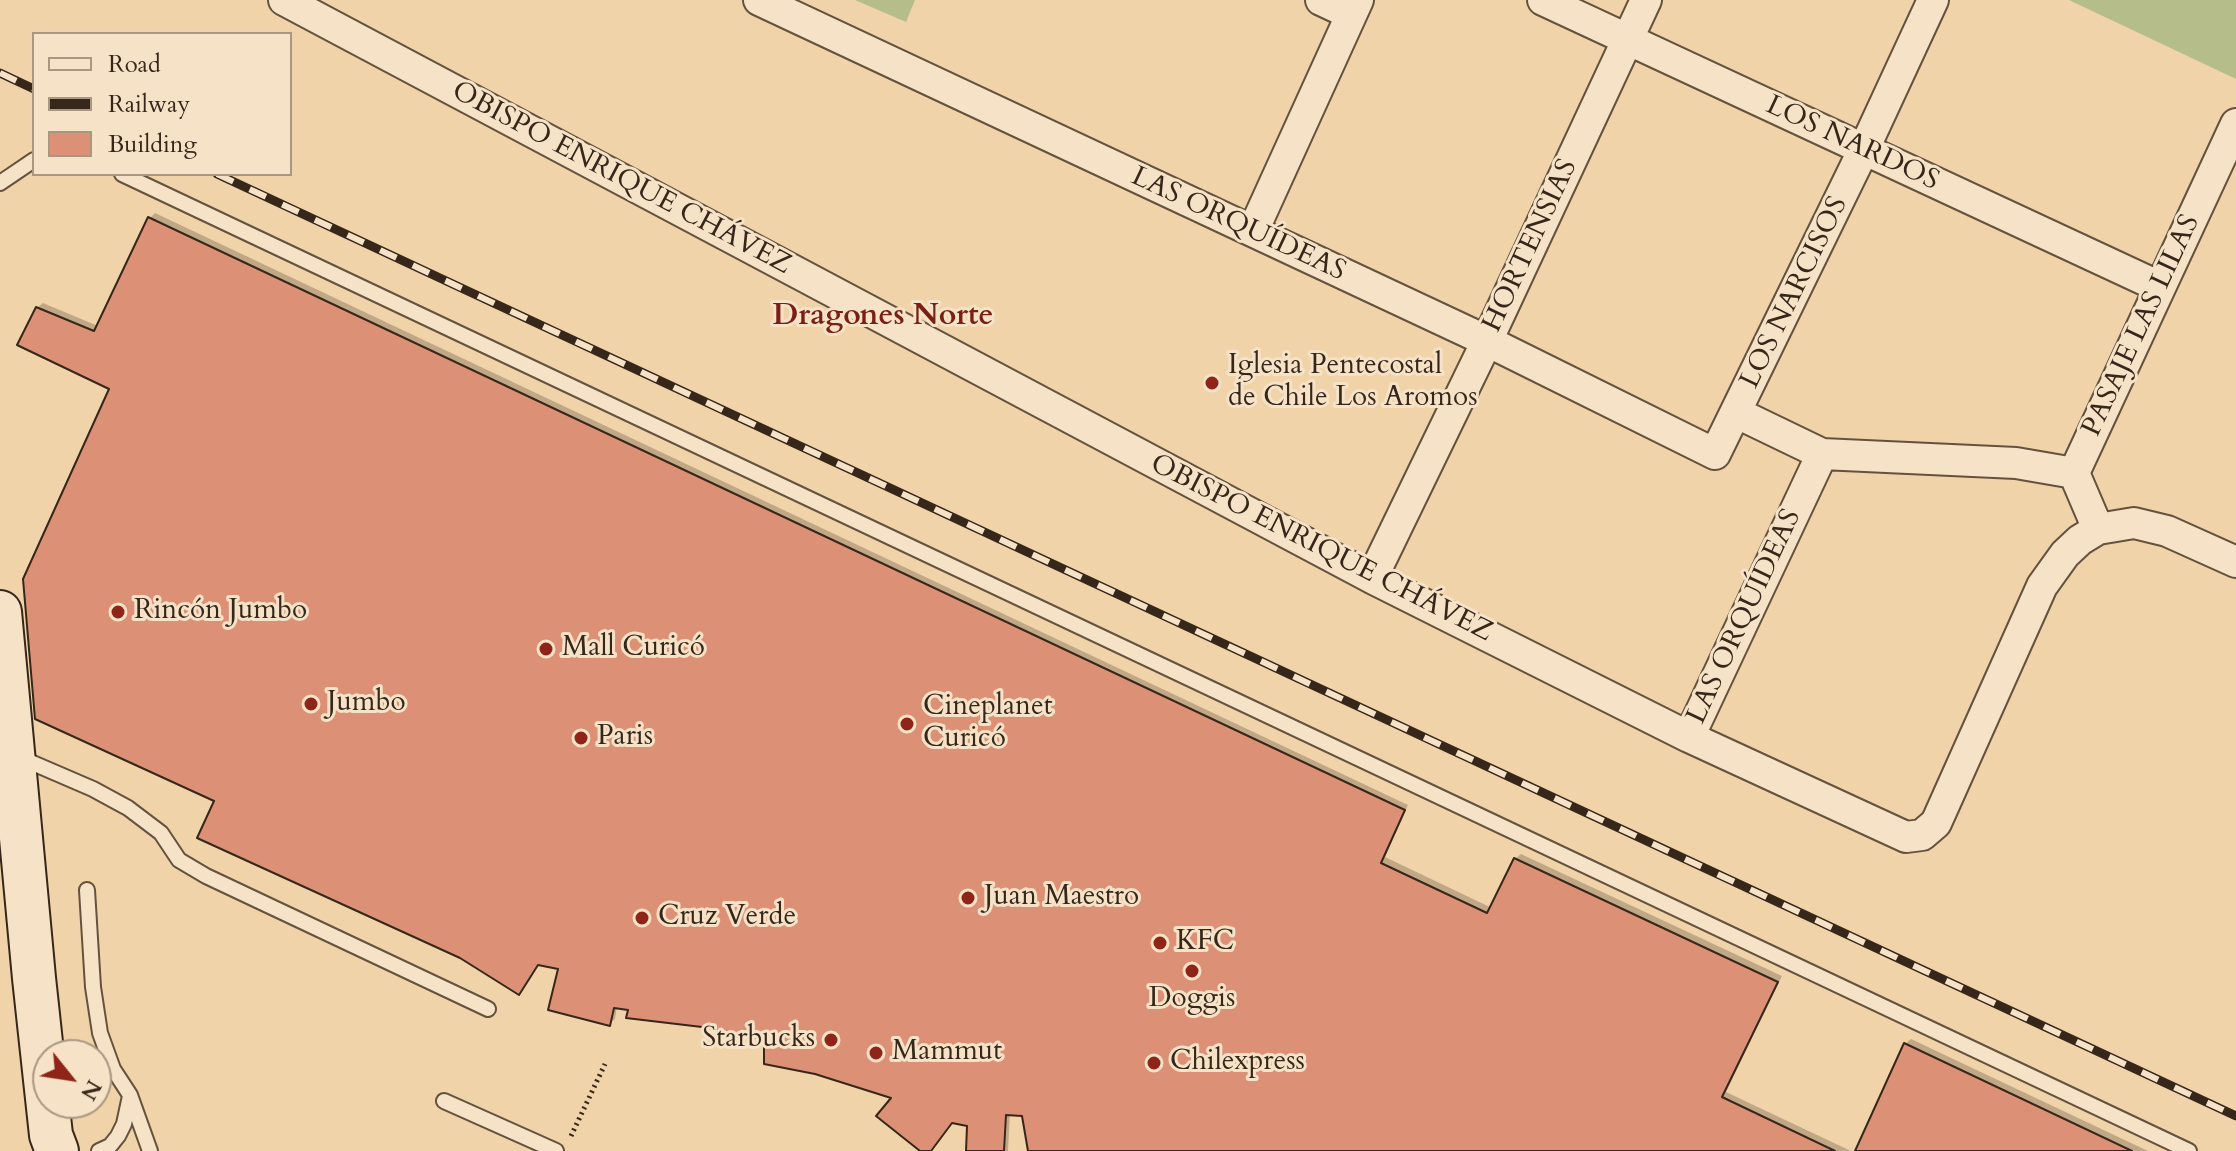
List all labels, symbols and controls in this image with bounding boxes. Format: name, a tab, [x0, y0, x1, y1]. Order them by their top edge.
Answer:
legend	[32, 32, 292, 176]
text: Road	[108, 48, 161, 81]
street label: OBISPO ENRIQUE CHÁVEZ	[446, 75, 796, 283]
text: Railway	[108, 88, 190, 121]
street label: LOS NARDOS	[1760, 89, 1944, 199]
text: Building	[108, 128, 197, 161]
street label: HORTENSIAS	[1476, 155, 1586, 337]
street label: LAS ORQUÍDEAS	[1126, 161, 1350, 289]
street label: LOS NARCISOS	[1734, 192, 1856, 394]
street label: PASAJE LAS LILAS	[2076, 210, 2208, 442]
district label: Dragones Norte	[773, 299, 993, 335]
place label: Iglesia Pentecostal de Chile Los Aromos	[1228, 350, 1478, 416]
marker: Iglesia Pentecostal de Chile Los Aromos	[1203, 374, 1221, 392]
street label: OBISPO ENRIQUE CHÁVEZ	[1144, 448, 1498, 650]
street label: LAS ORQUÍDEAS	[1681, 505, 1809, 729]
place label: Rincón Jumbo	[134, 595, 307, 629]
marker: Rincón Jumbo	[109, 603, 127, 621]
place label: Mall Curicó	[562, 632, 705, 666]
marker: Mall Curicó	[537, 640, 555, 658]
place label: Jumbo	[327, 687, 406, 721]
place label: Cineplanet Curicó	[923, 691, 1053, 757]
marker: Jumbo	[302, 695, 320, 713]
marker: Cineplanet Curicó	[898, 715, 916, 733]
place label: Paris	[597, 721, 653, 755]
marker: Paris	[572, 729, 590, 747]
place label: Juan Maestro	[984, 881, 1139, 915]
marker: Juan Maestro	[959, 889, 977, 907]
place label: Cruz Verde	[658, 901, 796, 935]
marker: Cruz Verde	[633, 909, 651, 927]
place label: KFC	[1176, 926, 1234, 960]
marker: KFC	[1151, 934, 1169, 952]
marker: Doggis	[1183, 962, 1201, 980]
place label: Doggis	[1149, 983, 1235, 1017]
place label: Starbucks	[702, 1023, 815, 1057]
marker: Starbucks	[822, 1031, 840, 1049]
place label: Mammut	[892, 1036, 1002, 1070]
north arrow	[32, 1039, 112, 1119]
marker: Mammut	[867, 1044, 885, 1062]
place label: Chilexpress	[1170, 1046, 1305, 1080]
marker: Chilexpress	[1145, 1054, 1163, 1072]
text: N	[73, 1074, 109, 1106]

